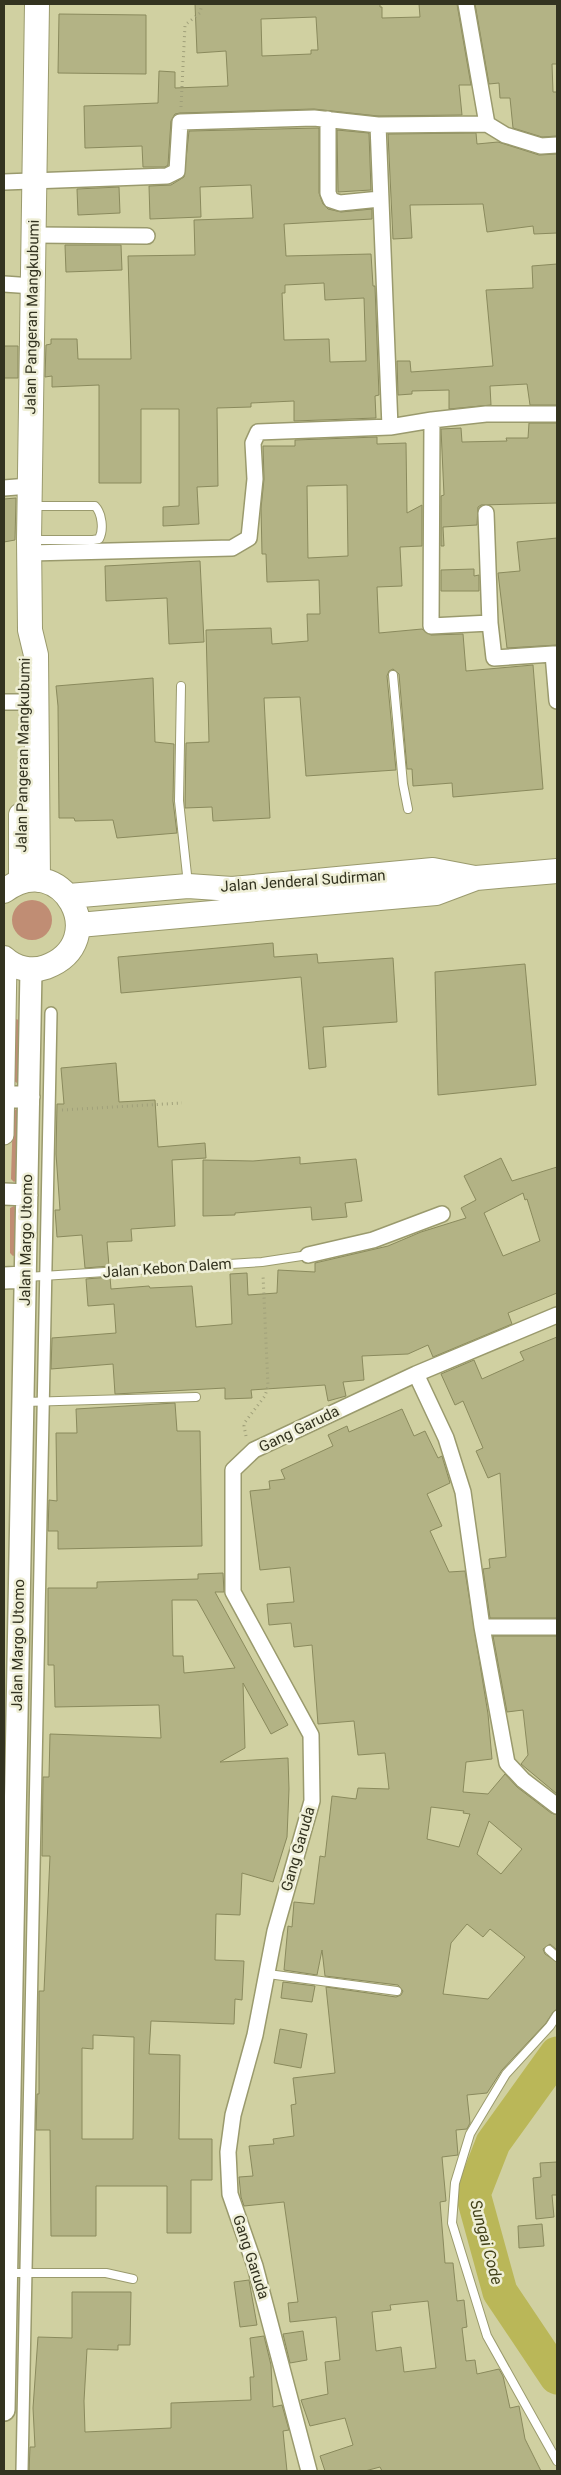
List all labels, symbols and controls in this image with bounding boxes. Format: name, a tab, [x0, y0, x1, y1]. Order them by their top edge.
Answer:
street label: Jalan Pangeran Mangkubumi	[21, 219, 43, 415]
street label: Jalan Pangeran Mangkubumi	[12, 657, 34, 853]
street label: Jalan Jenderal Sudirman	[220, 866, 386, 896]
street label: Jalan Margo Utomo	[16, 1174, 36, 1306]
street label: Jalan Kebon Dalem	[102, 1255, 232, 1281]
street label: Gang Garuda	[256, 1402, 342, 1456]
street label: Jalan Margo Utomo	[8, 1579, 28, 1711]
street label: Gang Garuda	[277, 1805, 319, 1893]
water label: Sungai Code	[466, 2198, 507, 2287]
street label: Gang Garuda	[229, 2213, 273, 2301]

